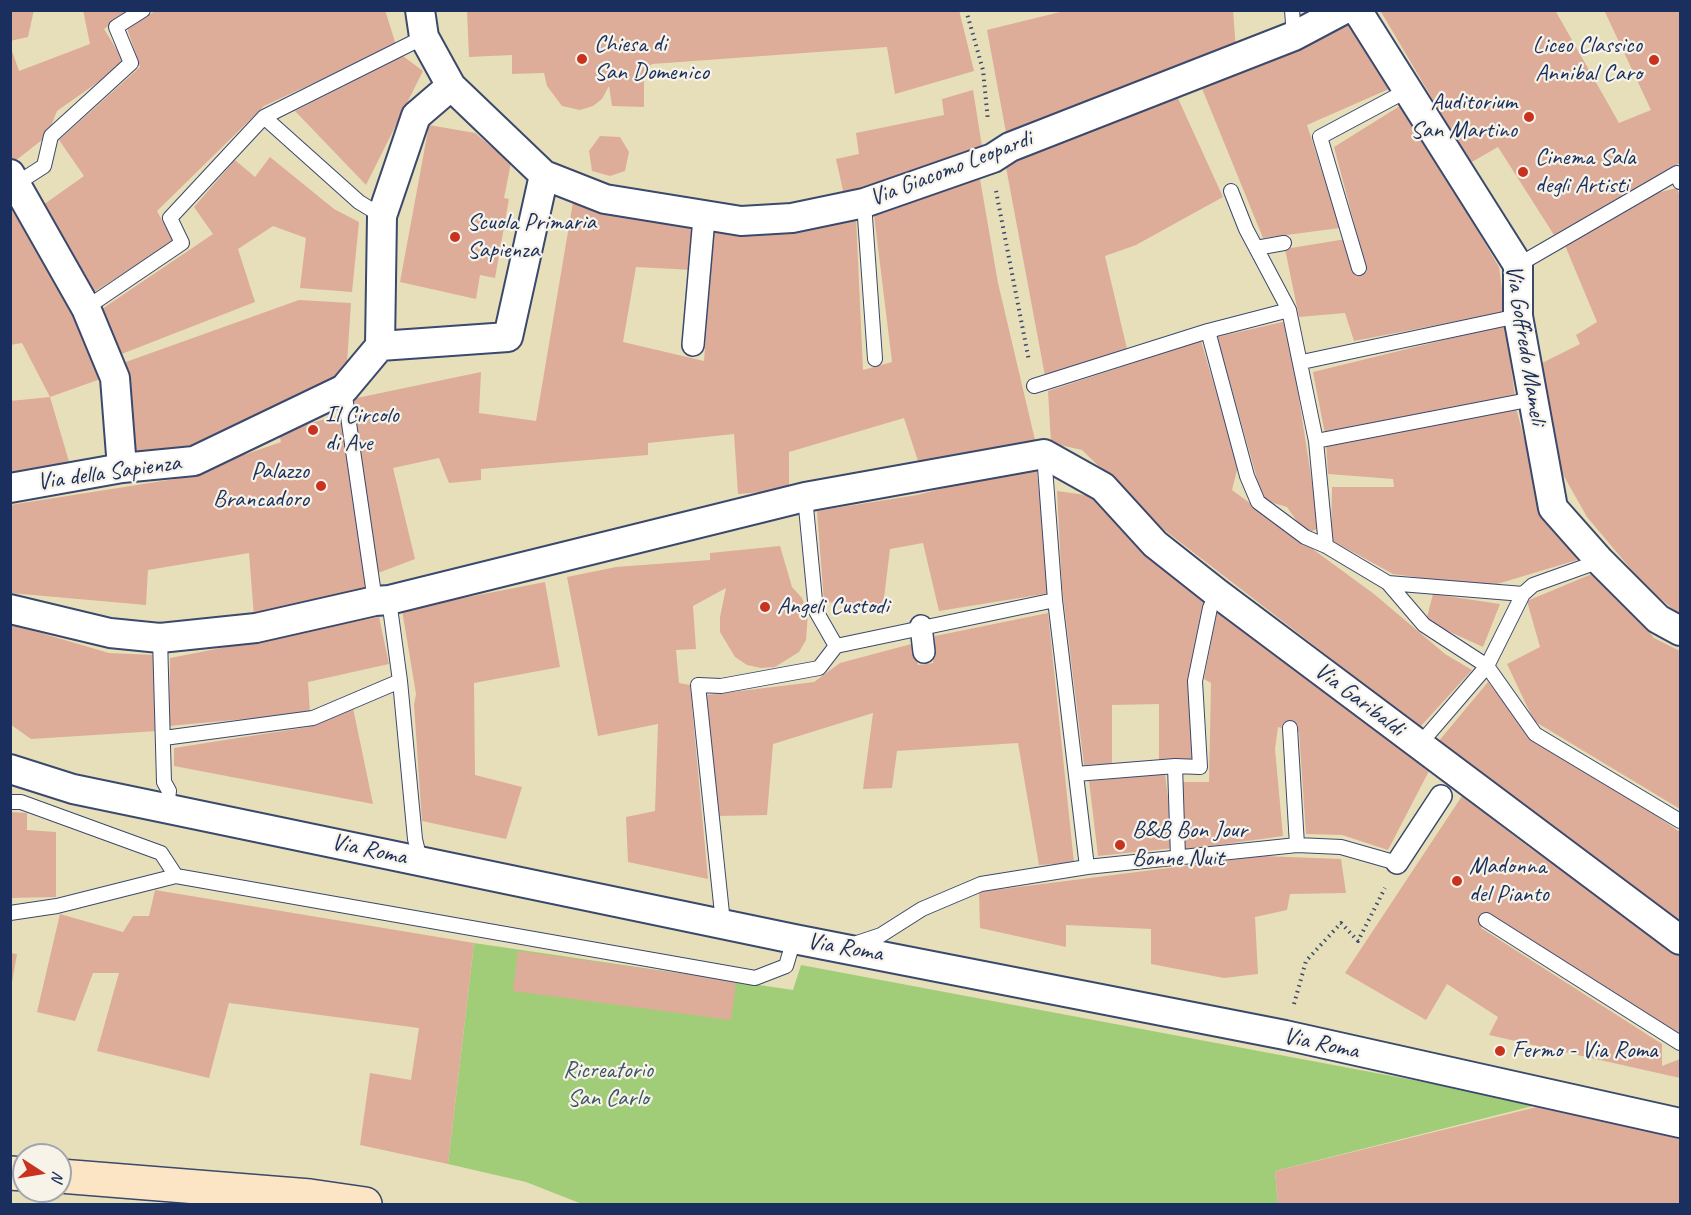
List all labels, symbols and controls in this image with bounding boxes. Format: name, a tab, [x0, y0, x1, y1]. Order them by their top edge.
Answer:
place label: Chiesa di San Domenico	[594, 31, 709, 87]
place label: Liceo Classico Annibal Caro	[1533, 32, 1642, 88]
marker: Chiesa di San Domenico	[575, 52, 589, 66]
marker: Liceo Classico Annibal Caro	[1647, 53, 1661, 67]
place label: Auditorium San Martino	[1410, 89, 1517, 145]
marker: Auditorium San Martino	[1522, 110, 1536, 124]
street label: Via Giacomo Leopardi	[866, 125, 1036, 213]
place label: Cinema Sala degli Artisti	[1535, 144, 1635, 200]
marker: Cinema Sala degli Artisti	[1516, 165, 1530, 179]
place label: Scuola Primaria Sapienza	[467, 209, 596, 265]
marker: Scuola Primaria Sapienza	[448, 230, 462, 244]
street label: Via Goffredo Mameli	[1498, 263, 1552, 427]
place label: Il Circolo di Ave	[325, 402, 399, 458]
marker: Il Circolo di Ave	[306, 423, 320, 437]
street label: Via della Sapienza	[35, 449, 183, 497]
place label: Palazzo Brancadoro	[213, 458, 309, 514]
marker: Palazzo Brancadoro	[314, 479, 328, 493]
place label: Angeli Custodi	[777, 593, 889, 621]
marker: Angeli Custodi	[758, 600, 772, 614]
street label: Via Garibaldi	[1308, 657, 1410, 743]
place label: B&B Bon Jour Bonne Nuit	[1132, 817, 1247, 873]
street label: Via Roma	[329, 828, 409, 872]
marker: B&B Bon Jour Bonne Nuit	[1113, 838, 1127, 852]
place label: Madonna del Pianto	[1469, 853, 1549, 909]
marker: Madonna del Pianto	[1450, 874, 1464, 888]
street label: Via Roma	[805, 927, 885, 969]
street label: Via Roma	[1281, 1022, 1361, 1066]
place label: Fermo - Via Roma	[1512, 1037, 1657, 1065]
marker: Fermo - Via Roma	[1493, 1044, 1507, 1058]
park label: Ricreatorio San Carlo	[563, 1057, 653, 1113]
north arrow	[12, 1143, 72, 1203]
text: N	[47, 1169, 68, 1183]

